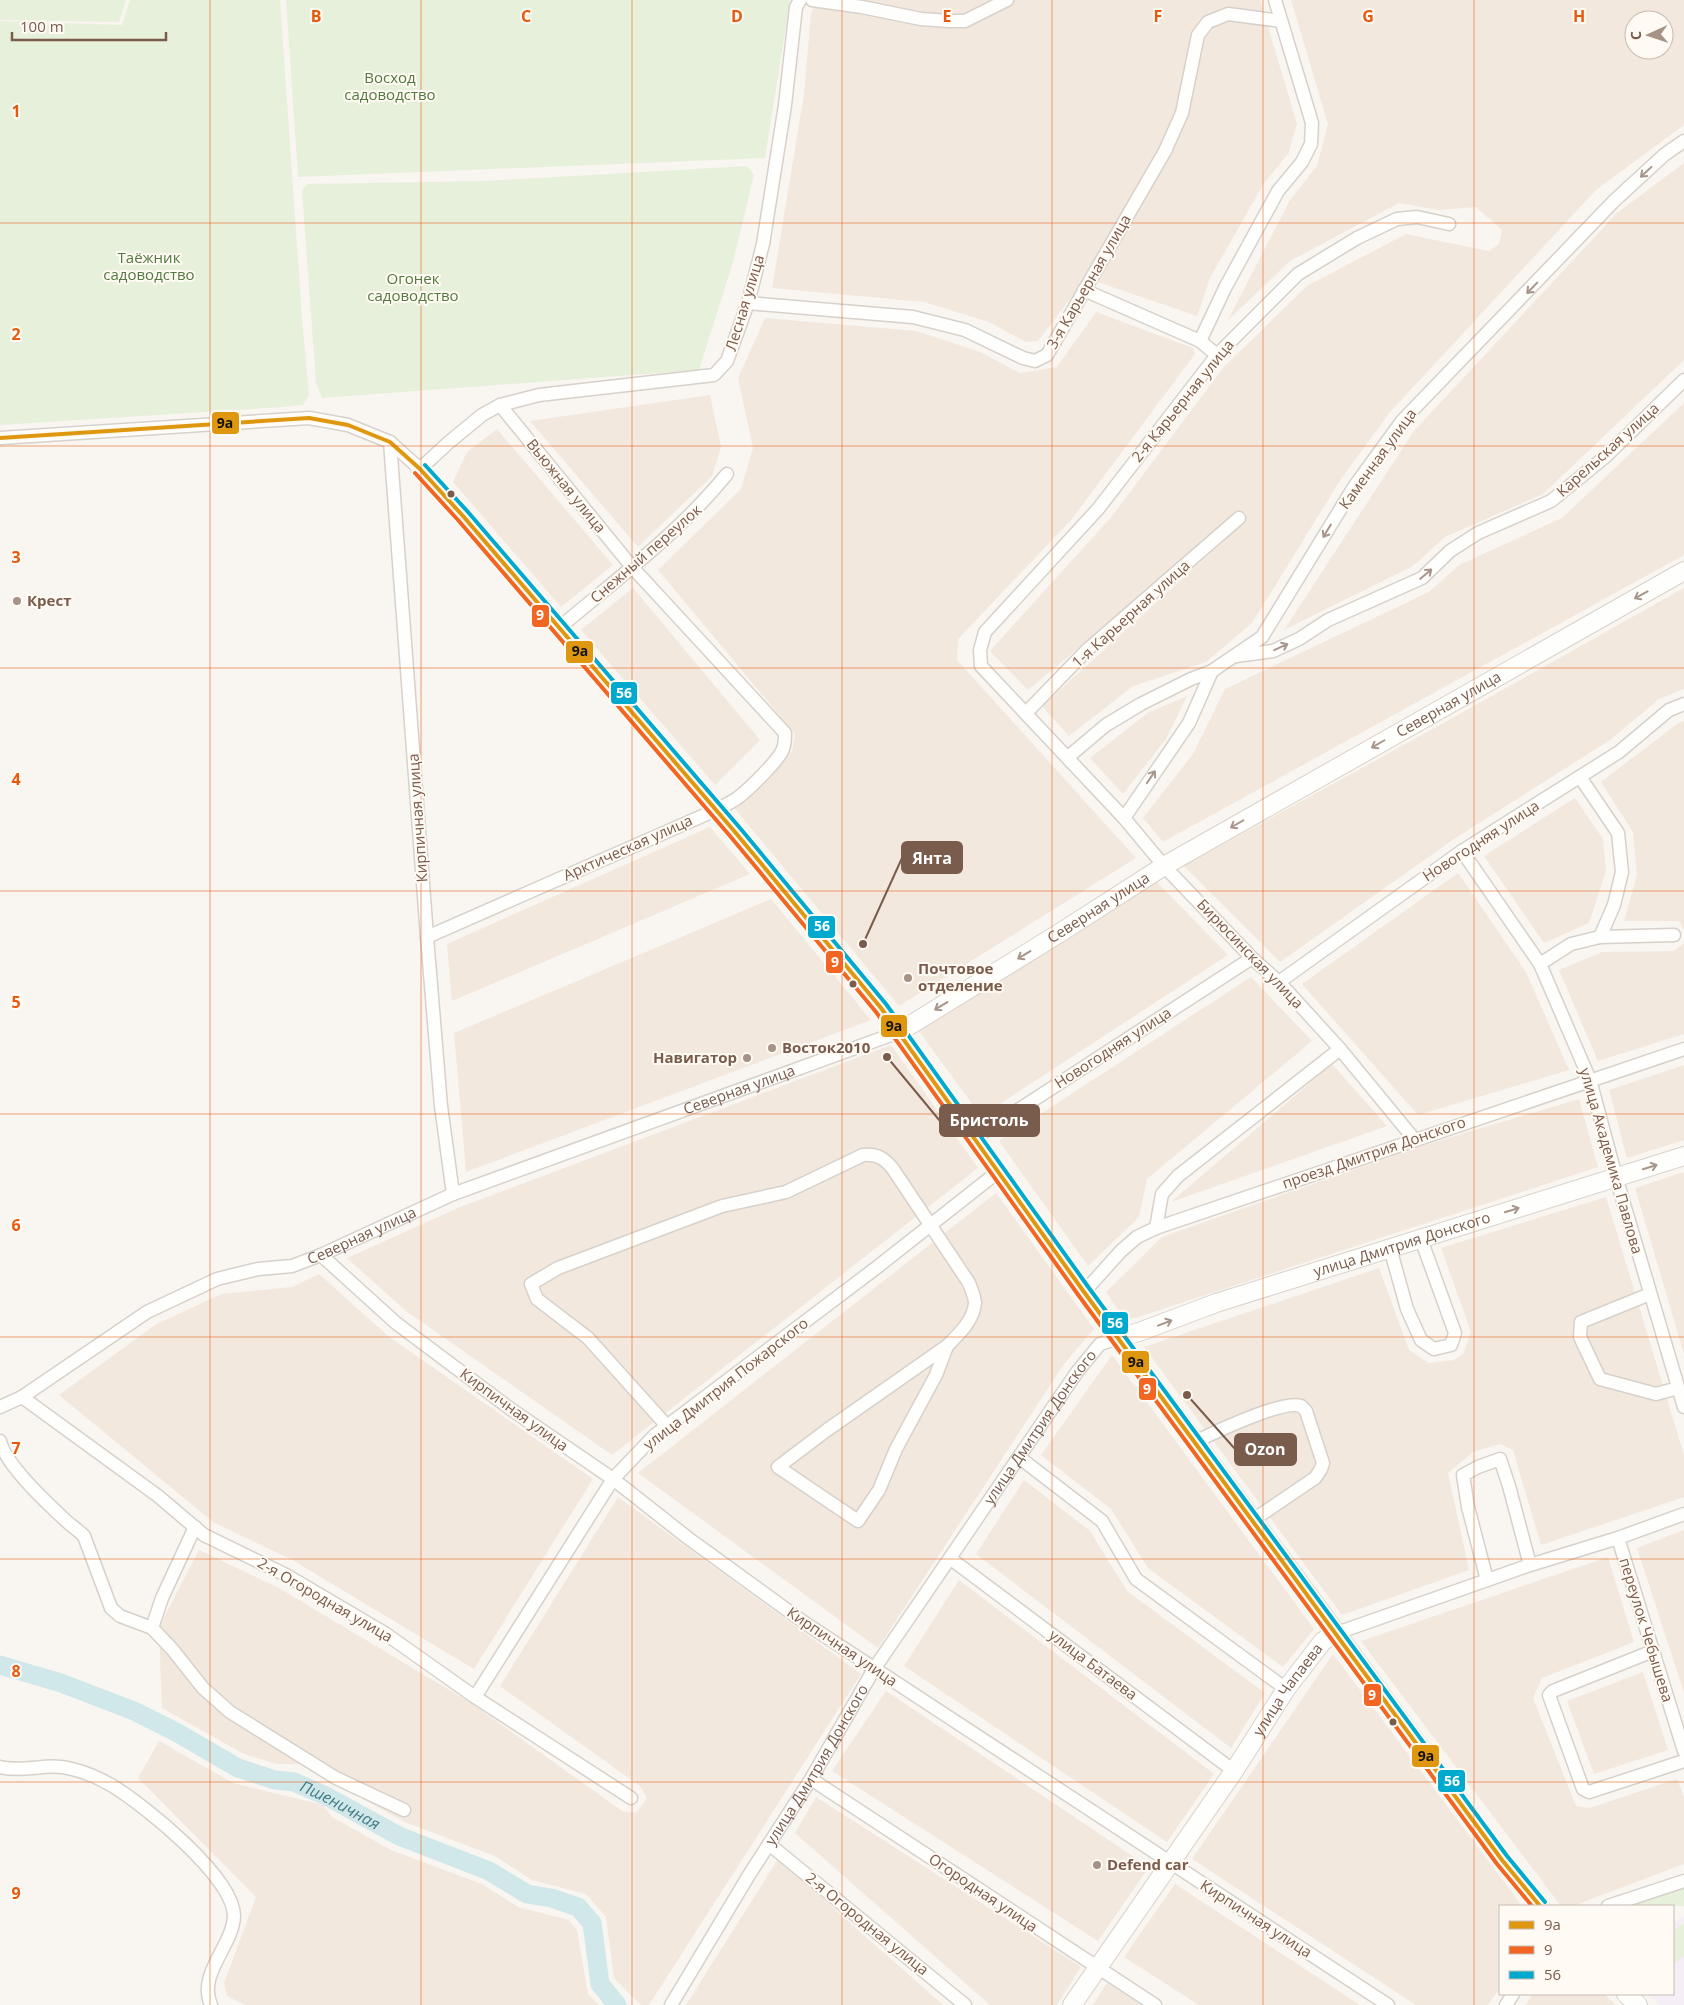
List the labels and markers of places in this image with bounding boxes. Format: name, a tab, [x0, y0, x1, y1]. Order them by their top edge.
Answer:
unlabelled marker	[446, 489, 456, 499]
place label: Крест	[27, 590, 71, 610]
marker: Крест	[11, 595, 23, 607]
callout: Янта	[902, 842, 962, 873]
place label: Почтовое отделение	[918, 958, 1003, 995]
marker: Почтовое отделение	[902, 972, 914, 984]
unlabelled marker	[848, 979, 858, 989]
place label: Восток2010	[782, 1037, 871, 1057]
marker: Восток2010	[766, 1042, 778, 1054]
place label: Навигатор	[653, 1047, 737, 1067]
marker: Навигатор	[741, 1052, 753, 1064]
callout: Бристоль	[940, 1105, 1039, 1136]
callout: Ozon	[1235, 1434, 1296, 1465]
unlabelled marker	[1388, 1717, 1398, 1727]
place label: Defend car	[1107, 1854, 1189, 1874]
marker: Defend car	[1091, 1859, 1103, 1871]

